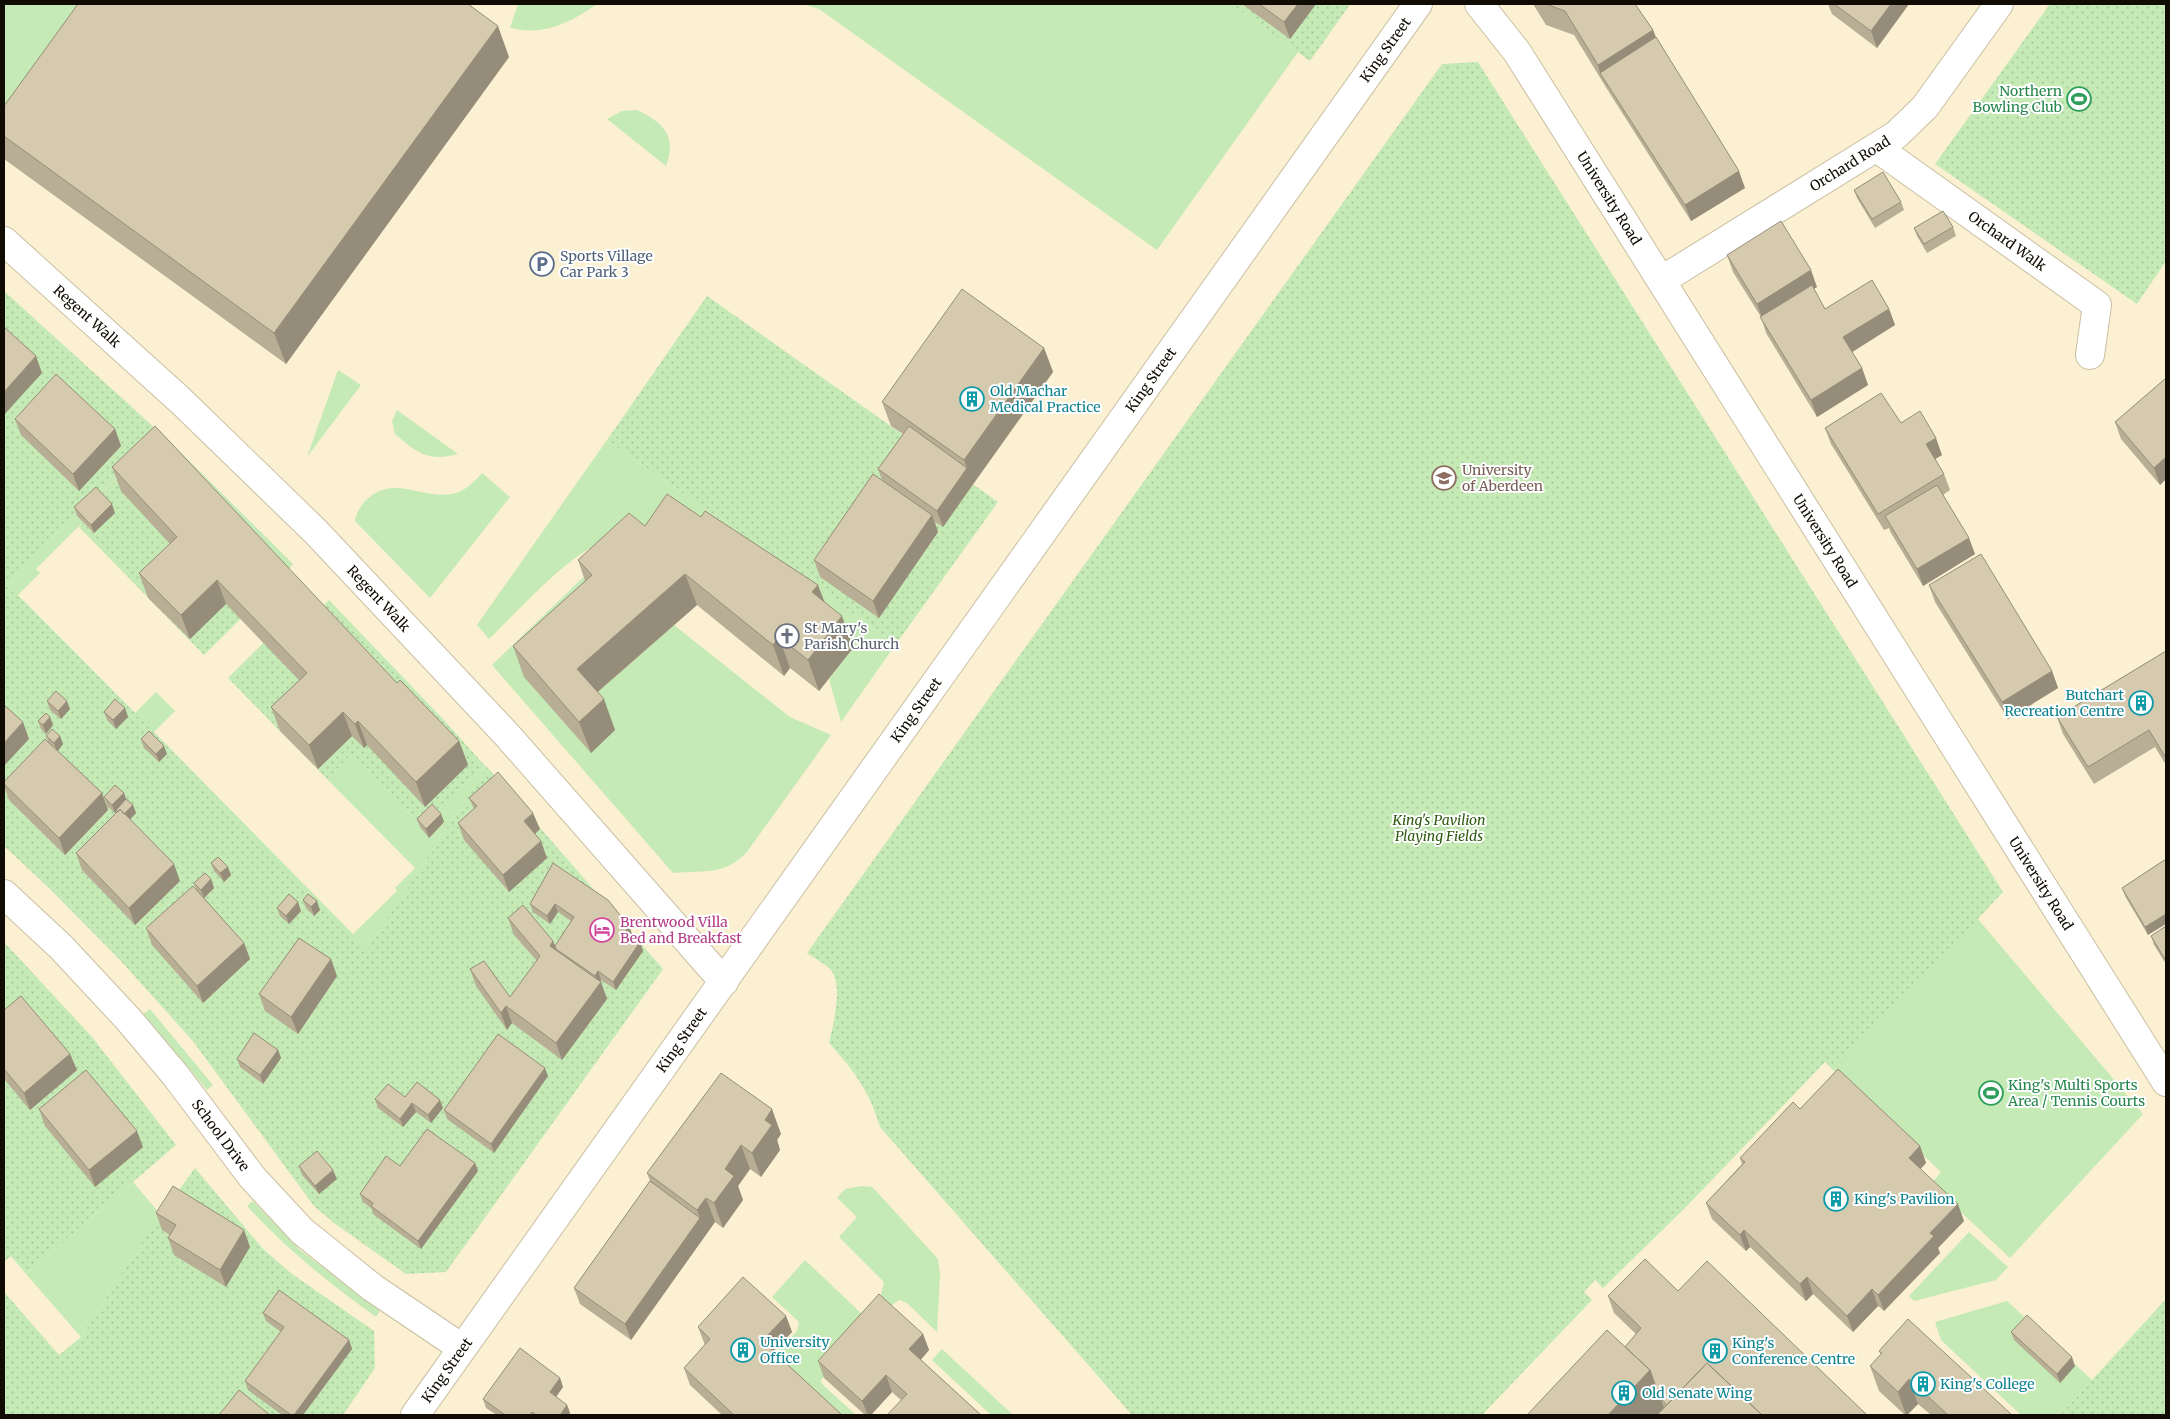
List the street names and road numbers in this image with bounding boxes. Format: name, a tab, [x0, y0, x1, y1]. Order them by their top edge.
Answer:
street label: King Street	[1356, 13, 1415, 86]
street label: Orchard Road	[1806, 132, 1894, 195]
street label: University Road	[1573, 148, 1646, 249]
street label: Orchard Walk	[1965, 207, 2050, 275]
street label: Regent Walk	[50, 281, 125, 351]
street label: King Street	[1122, 343, 1180, 416]
street label: University Road	[1789, 491, 1861, 591]
street label: Regent Walk	[343, 561, 414, 636]
street label: King Street	[887, 673, 946, 746]
street label: University Road	[2005, 833, 2077, 934]
street label: King Street	[652, 1004, 711, 1076]
street label: School Drive	[188, 1096, 254, 1175]
street label: King Street	[418, 1334, 476, 1406]

